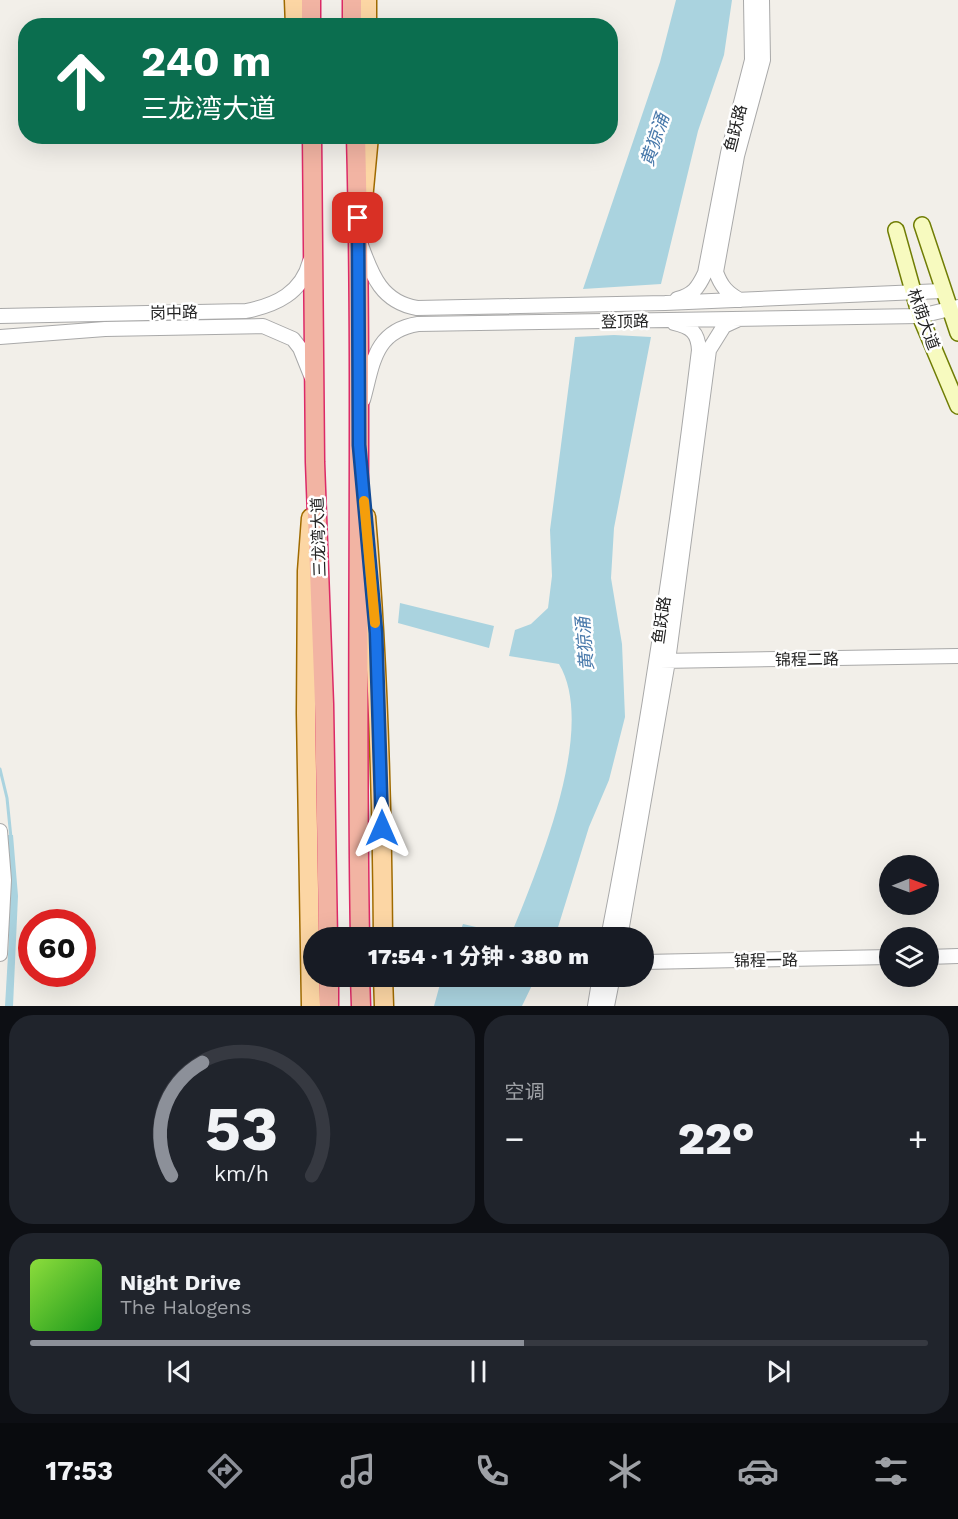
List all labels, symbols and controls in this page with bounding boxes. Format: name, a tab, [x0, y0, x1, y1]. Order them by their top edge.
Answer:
text: 240 m	[141, 37, 271, 86]
icon: ahead	[42, 42, 120, 120]
text: 三龙湾大道	[141, 93, 276, 125]
street label: 鱼跃路	[720, 103, 751, 154]
water label: 黄猄涌	[636, 109, 673, 169]
pin	[332, 192, 383, 243]
icon: arrive	[341, 201, 374, 234]
street label: 林荫大道	[904, 286, 943, 352]
street label: 岗中路	[150, 303, 198, 322]
street label: 登顶路	[601, 312, 649, 331]
street label: 三龙湾大道	[308, 497, 329, 577]
street label: 鱼跃路	[649, 595, 674, 645]
water label: 黄猄涌	[572, 614, 597, 672]
street label: 锦程二路	[775, 649, 839, 670]
position arrow	[350, 796, 414, 860]
north arrow	[879, 855, 939, 915]
map controls	[879, 855, 939, 987]
speed limit sign: 60	[18, 909, 96, 987]
button: layers	[879, 927, 939, 987]
text: 17:54 · 1 分钟 · 380 m	[368, 944, 589, 969]
street label: 锦程一路	[734, 950, 798, 971]
text: 空调	[505, 1080, 545, 1104]
text: 53	[205, 1092, 278, 1165]
text: 22°	[678, 1112, 755, 1165]
text: −	[505, 1119, 524, 1158]
text: +	[908, 1119, 928, 1158]
text: km/h	[214, 1162, 269, 1187]
text: Night Drive	[120, 1270, 241, 1295]
text: The Halogens	[120, 1295, 252, 1319]
icon: previous	[163, 1355, 196, 1388]
icon: pause	[462, 1355, 495, 1388]
icon: next	[762, 1355, 795, 1388]
icon: directions	[204, 1450, 246, 1492]
icon: music	[337, 1450, 379, 1492]
icon: phone	[471, 1450, 513, 1492]
icon: climate	[604, 1450, 646, 1492]
icon: car	[737, 1450, 779, 1492]
icon: filters	[870, 1450, 912, 1492]
text: 17:53	[46, 1455, 113, 1487]

